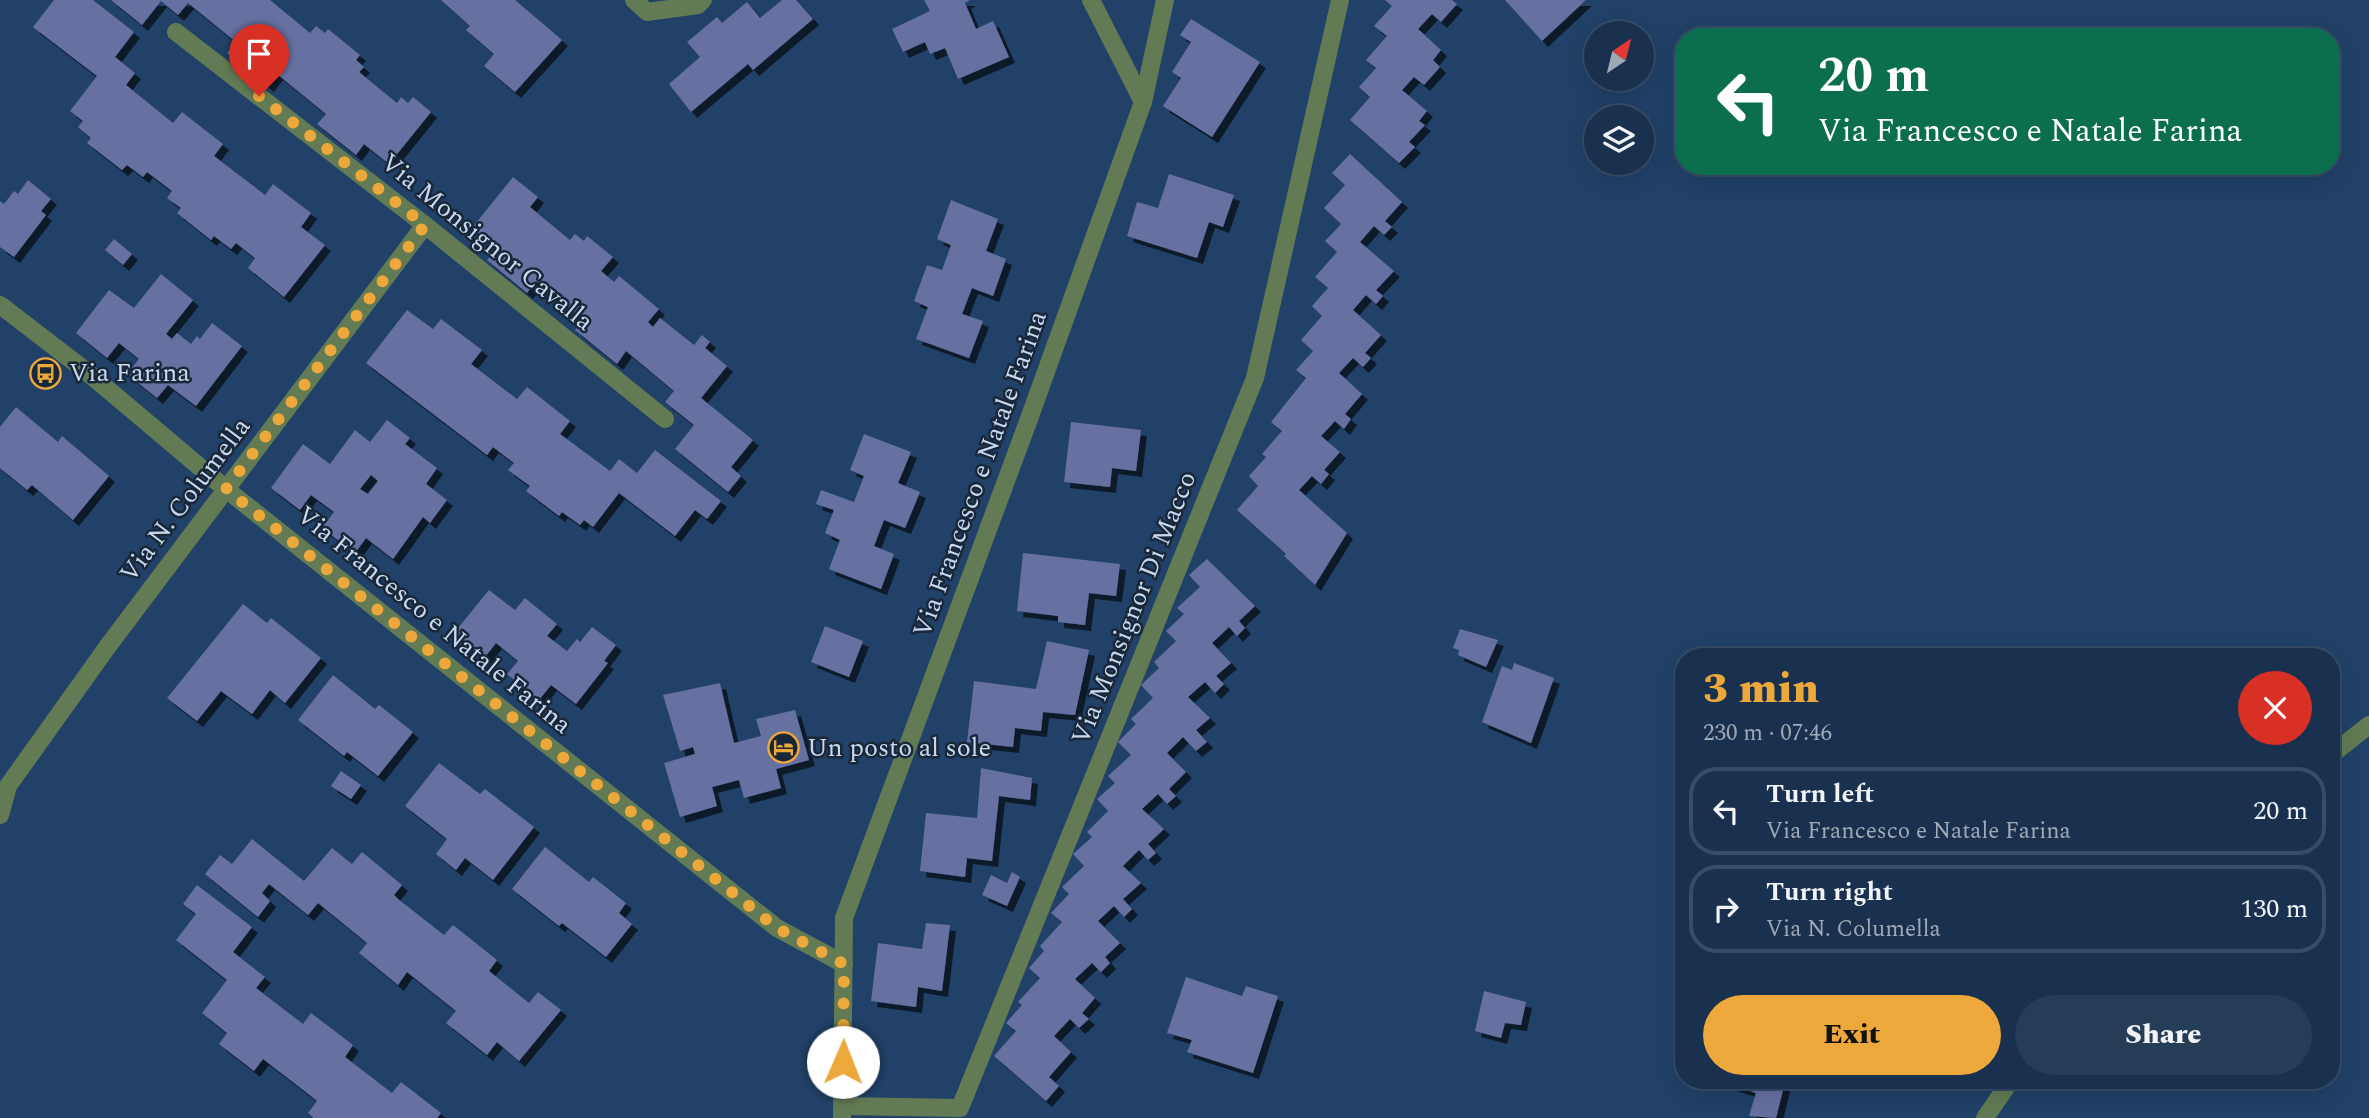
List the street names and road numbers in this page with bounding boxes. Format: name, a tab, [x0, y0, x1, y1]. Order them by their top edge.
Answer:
street label: Via Monsignor Cavalla	[372, 143, 603, 341]
street label: Via Francesco e Natale Farina	[902, 305, 1058, 643]
street label: Via N. Columella	[110, 409, 261, 591]
street label: Via Monsignor Di Macco	[1061, 465, 1207, 751]
street label: Via Francesco e Natale Farina	[287, 496, 581, 744]

